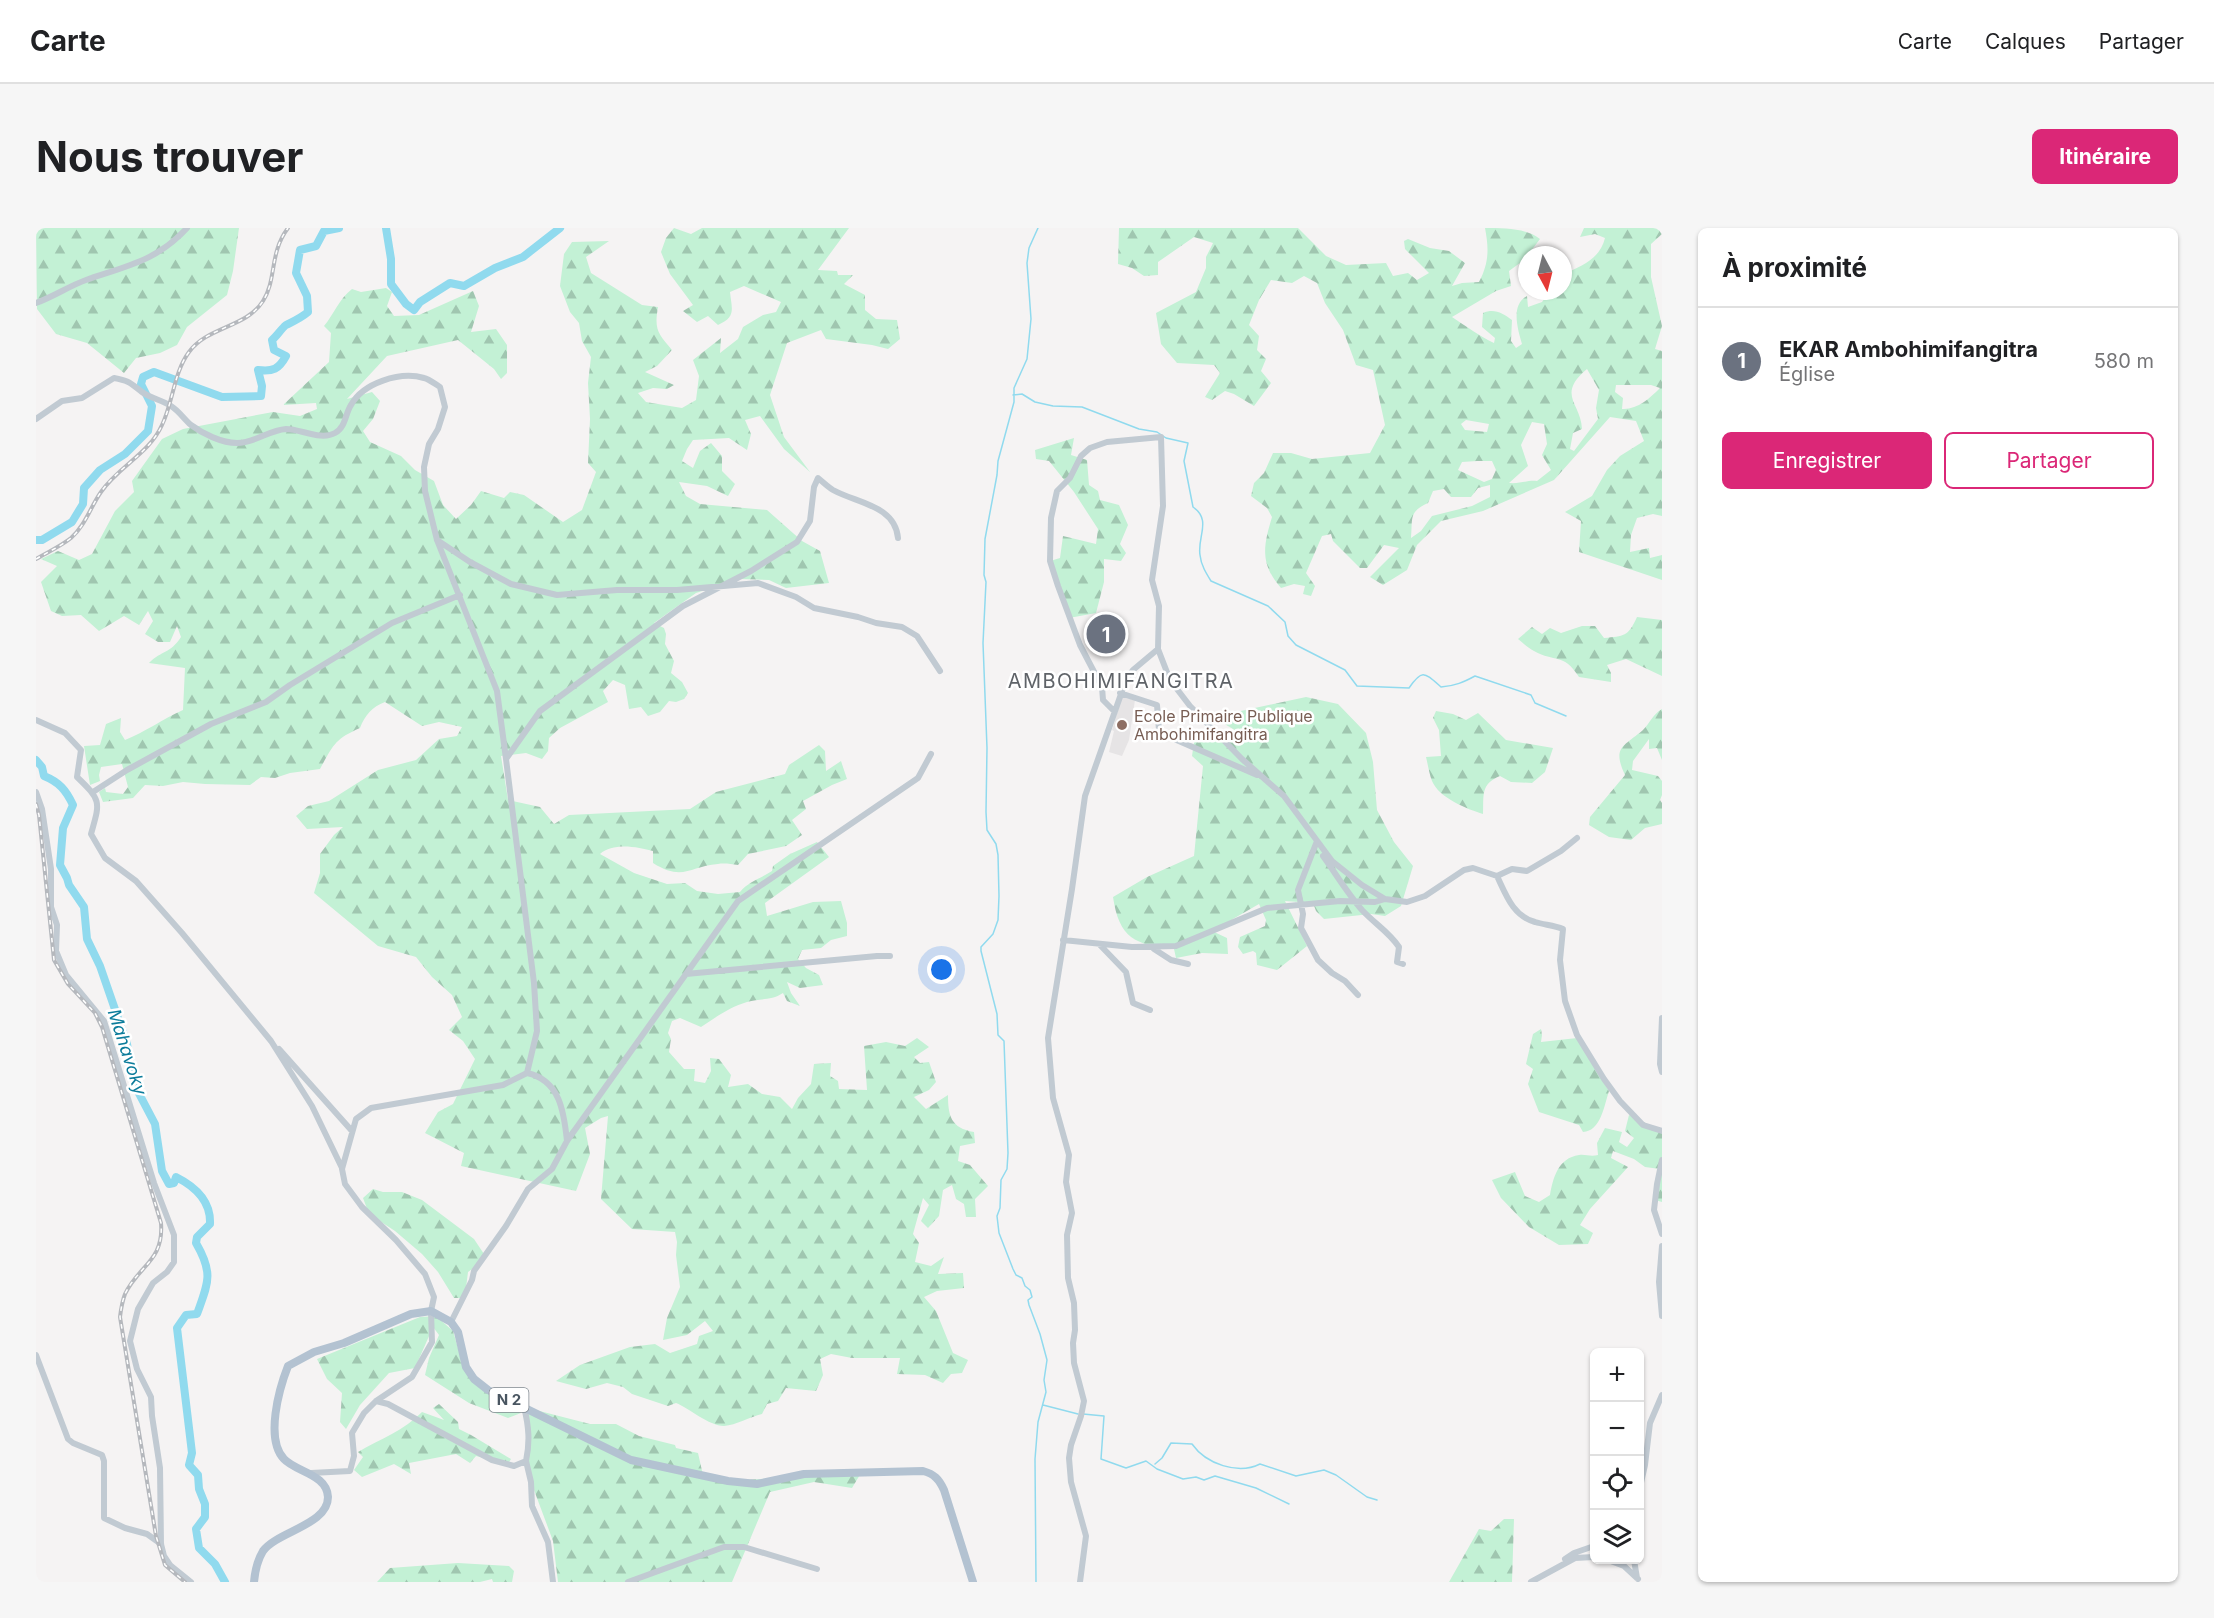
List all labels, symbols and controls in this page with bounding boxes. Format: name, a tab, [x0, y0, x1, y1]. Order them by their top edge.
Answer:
text: Carte	[30, 24, 106, 58]
text: Carte	[1898, 29, 1952, 54]
text: Calques	[1985, 29, 2066, 54]
text: Partager	[2099, 29, 2184, 54]
button: Itinéraire	[2032, 129, 2178, 184]
text: Nous trouver	[36, 131, 303, 182]
north arrow	[1518, 246, 1572, 300]
text: À proximité	[1722, 252, 1867, 283]
text: EKAR Ambohimifangitra	[1779, 336, 2038, 362]
text: 1	[1737, 349, 1746, 373]
text: 580 m	[2094, 349, 2154, 373]
text: Église	[1779, 362, 1835, 386]
button: Enregistrer	[1722, 432, 1932, 489]
button: Partager	[1944, 432, 2154, 489]
pin: 1	[1086, 612, 1126, 656]
district label: AMBOHIMIFANGITRA	[1008, 669, 1234, 693]
place label: Ecole Primaire Publique Ambohimifangitra	[1134, 706, 1313, 744]
marker: Ecole Primaire Publique Ambohimifangitra	[1115, 718, 1129, 732]
your location	[927, 955, 956, 984]
water label: Mahavoky	[104, 1006, 152, 1098]
map controls	[1590, 1348, 1644, 1564]
button: +	[1590, 1348, 1644, 1402]
road number: N 2	[490, 1388, 528, 1412]
button: −	[1590, 1402, 1644, 1456]
button: locate	[1590, 1456, 1644, 1510]
button: layers	[1590, 1510, 1644, 1564]

